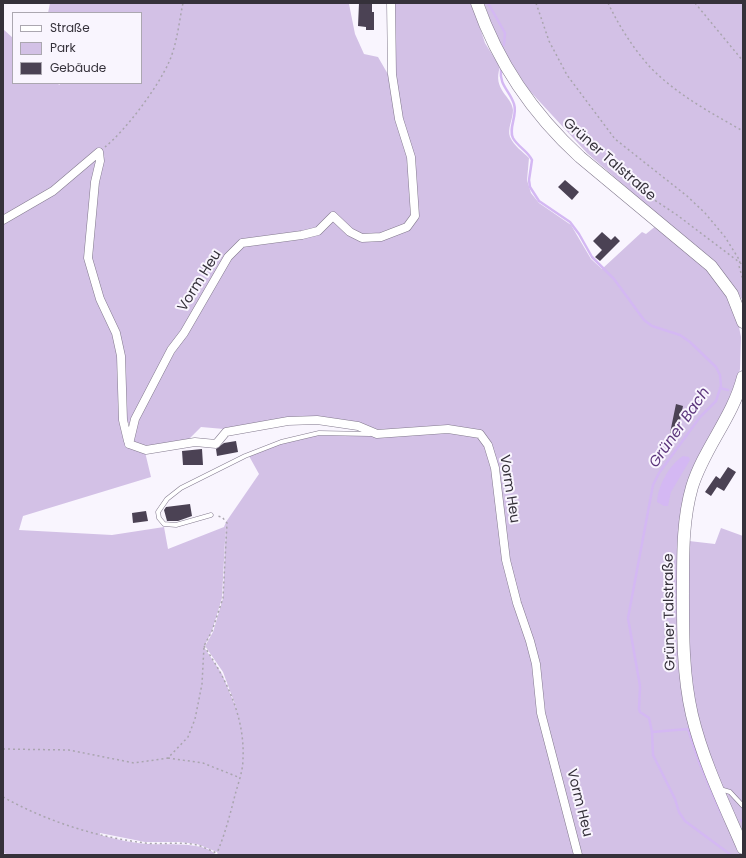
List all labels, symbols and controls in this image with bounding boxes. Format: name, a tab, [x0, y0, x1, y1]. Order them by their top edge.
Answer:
legend	[12, 12, 142, 84]
text: Straße	[50, 19, 90, 36]
text: Park	[50, 39, 76, 56]
text: Gebäude	[50, 59, 106, 76]
street label: Grüner Talstraße	[559, 115, 659, 205]
street label: Vorm Heu	[175, 247, 225, 315]
water label: Grüner Bach	[646, 384, 714, 472]
street label: Vorm Heu	[495, 454, 523, 524]
street label: Grüner Talstraße	[661, 553, 679, 671]
street label: Vorm Heu	[562, 767, 596, 839]

